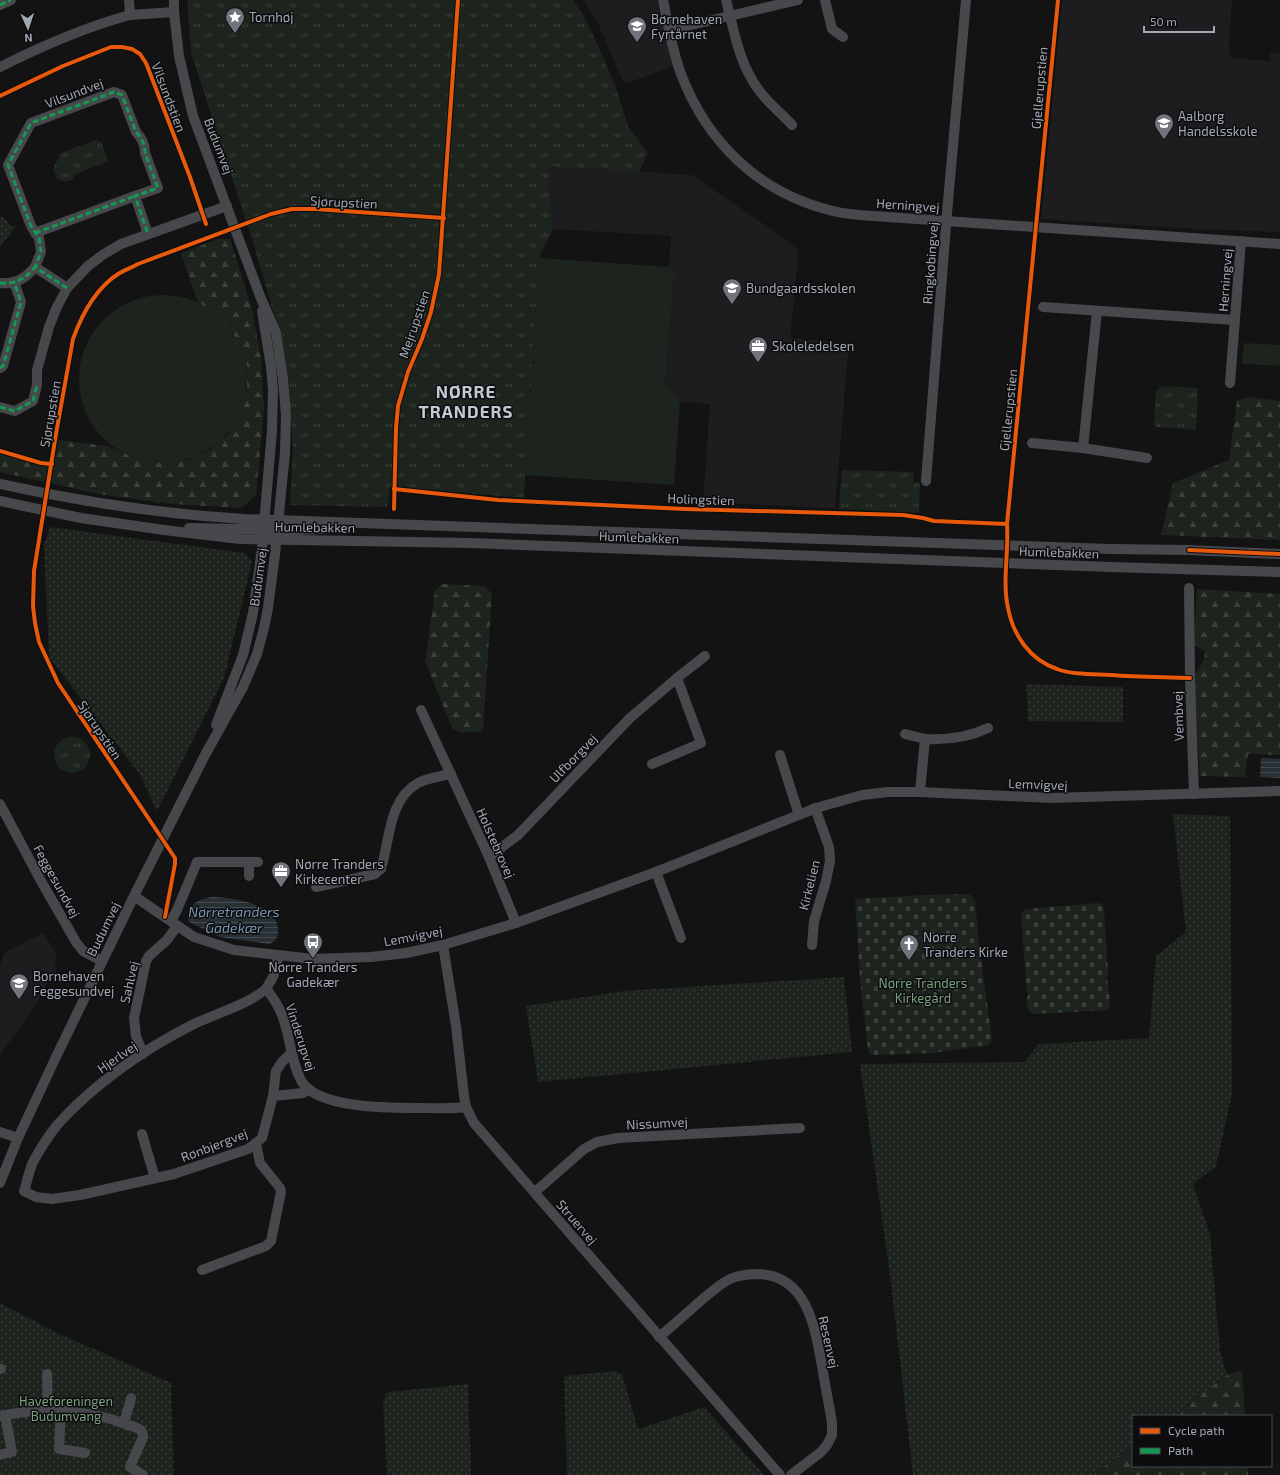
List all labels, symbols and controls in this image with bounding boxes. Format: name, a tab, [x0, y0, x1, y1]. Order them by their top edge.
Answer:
place icon: Tornhøj	[224, 6, 246, 34]
north arrow	[8, 8, 48, 48]
scale bar	[1144, 8, 1214, 34]
place label: Tornhøj	[249, 9, 293, 25]
place label: Børnehaven Fyrtårnet	[651, 11, 722, 42]
text: 50 m	[1150, 14, 1177, 28]
school or university icon: Børnehaven Fyrtårnet	[626, 15, 648, 43]
text: N	[24, 32, 33, 45]
street label: Gjellerupstien	[1027, 46, 1051, 130]
street label: Vilsundstien	[148, 60, 190, 134]
street label: Vilsundvej	[43, 75, 105, 111]
place label: Aalborg Handelsskole	[1178, 108, 1258, 139]
school or university icon: Aalborg Handelsskole	[1153, 112, 1175, 140]
street label: Budumvej	[201, 116, 237, 176]
street label: Sjørupstien	[310, 192, 378, 212]
street label: Herningvej	[876, 195, 940, 215]
street label: Ringkøbingvej	[919, 221, 941, 305]
street label: Herningvej	[1215, 248, 1235, 312]
school or university icon: Bundgaardsskolen	[721, 277, 743, 305]
place label: Bundgaardsskolen	[746, 280, 856, 296]
street label: Mejrupstien	[395, 288, 433, 360]
office icon: Skoleledelsen	[747, 335, 769, 363]
place label: Skoleledelsen	[772, 338, 854, 354]
street label: Gjellerupstien	[996, 368, 1020, 452]
street label: Sjørupstien	[36, 379, 64, 449]
district label: NØRRE TRANDERS	[418, 381, 514, 421]
street label: Holingstien	[667, 490, 735, 508]
street label: Humlebakken	[275, 518, 355, 536]
street label: Humlebakken	[599, 528, 679, 546]
street label: Humlebakken	[1019, 543, 1099, 561]
street label: Budumvej	[246, 547, 270, 607]
street label: Vembvej	[1169, 691, 1187, 741]
street label: Sjørupstien	[75, 698, 125, 762]
street label: Ulfborgvej	[546, 730, 600, 786]
street label: Lemvigvej	[1008, 775, 1068, 793]
street label: Holstebrovej	[473, 805, 519, 881]
street label: Feggesundvej	[30, 842, 84, 920]
place label: Nørre Tranders Kirkecenter	[295, 856, 384, 887]
street label: Kirkelien	[795, 858, 823, 912]
office icon: Nørre Tranders Kirkecenter	[270, 860, 292, 888]
street label: Budumvej	[83, 899, 123, 959]
water label: Nørretranders Gadekær	[188, 903, 280, 936]
street label: Lemvigvej	[382, 922, 444, 950]
place label: Nørre Tranders Kirke	[923, 929, 1008, 960]
bus stop icon: Nørre Tranders Gadekær	[302, 931, 324, 959]
church icon: Nørre Tranders Kirke	[898, 933, 920, 961]
street label: Sahlvej	[116, 959, 142, 1005]
place label: Nørre Tranders Gadekær	[269, 959, 357, 990]
place label: Børnehaven Feggesundvej	[33, 968, 114, 999]
school or university icon: Børnehaven Feggesundvej	[8, 972, 30, 1000]
park label: Nørre Tranders Kirkegård	[879, 975, 967, 1006]
street label: Vinderupvej	[283, 1001, 319, 1073]
street label: Hjerlvej	[94, 1038, 140, 1076]
street label: Nissumvej	[626, 1113, 688, 1133]
street label: Rønbjergvej	[178, 1125, 250, 1165]
street label: Struervej	[553, 1196, 601, 1248]
street label: Resenvej	[815, 1314, 843, 1370]
park label: Haveforeningen Budumvang	[19, 1393, 113, 1424]
legend	[1132, 1415, 1272, 1467]
text: Cycle path	[1168, 1423, 1225, 1437]
text: Path	[1168, 1443, 1193, 1457]

